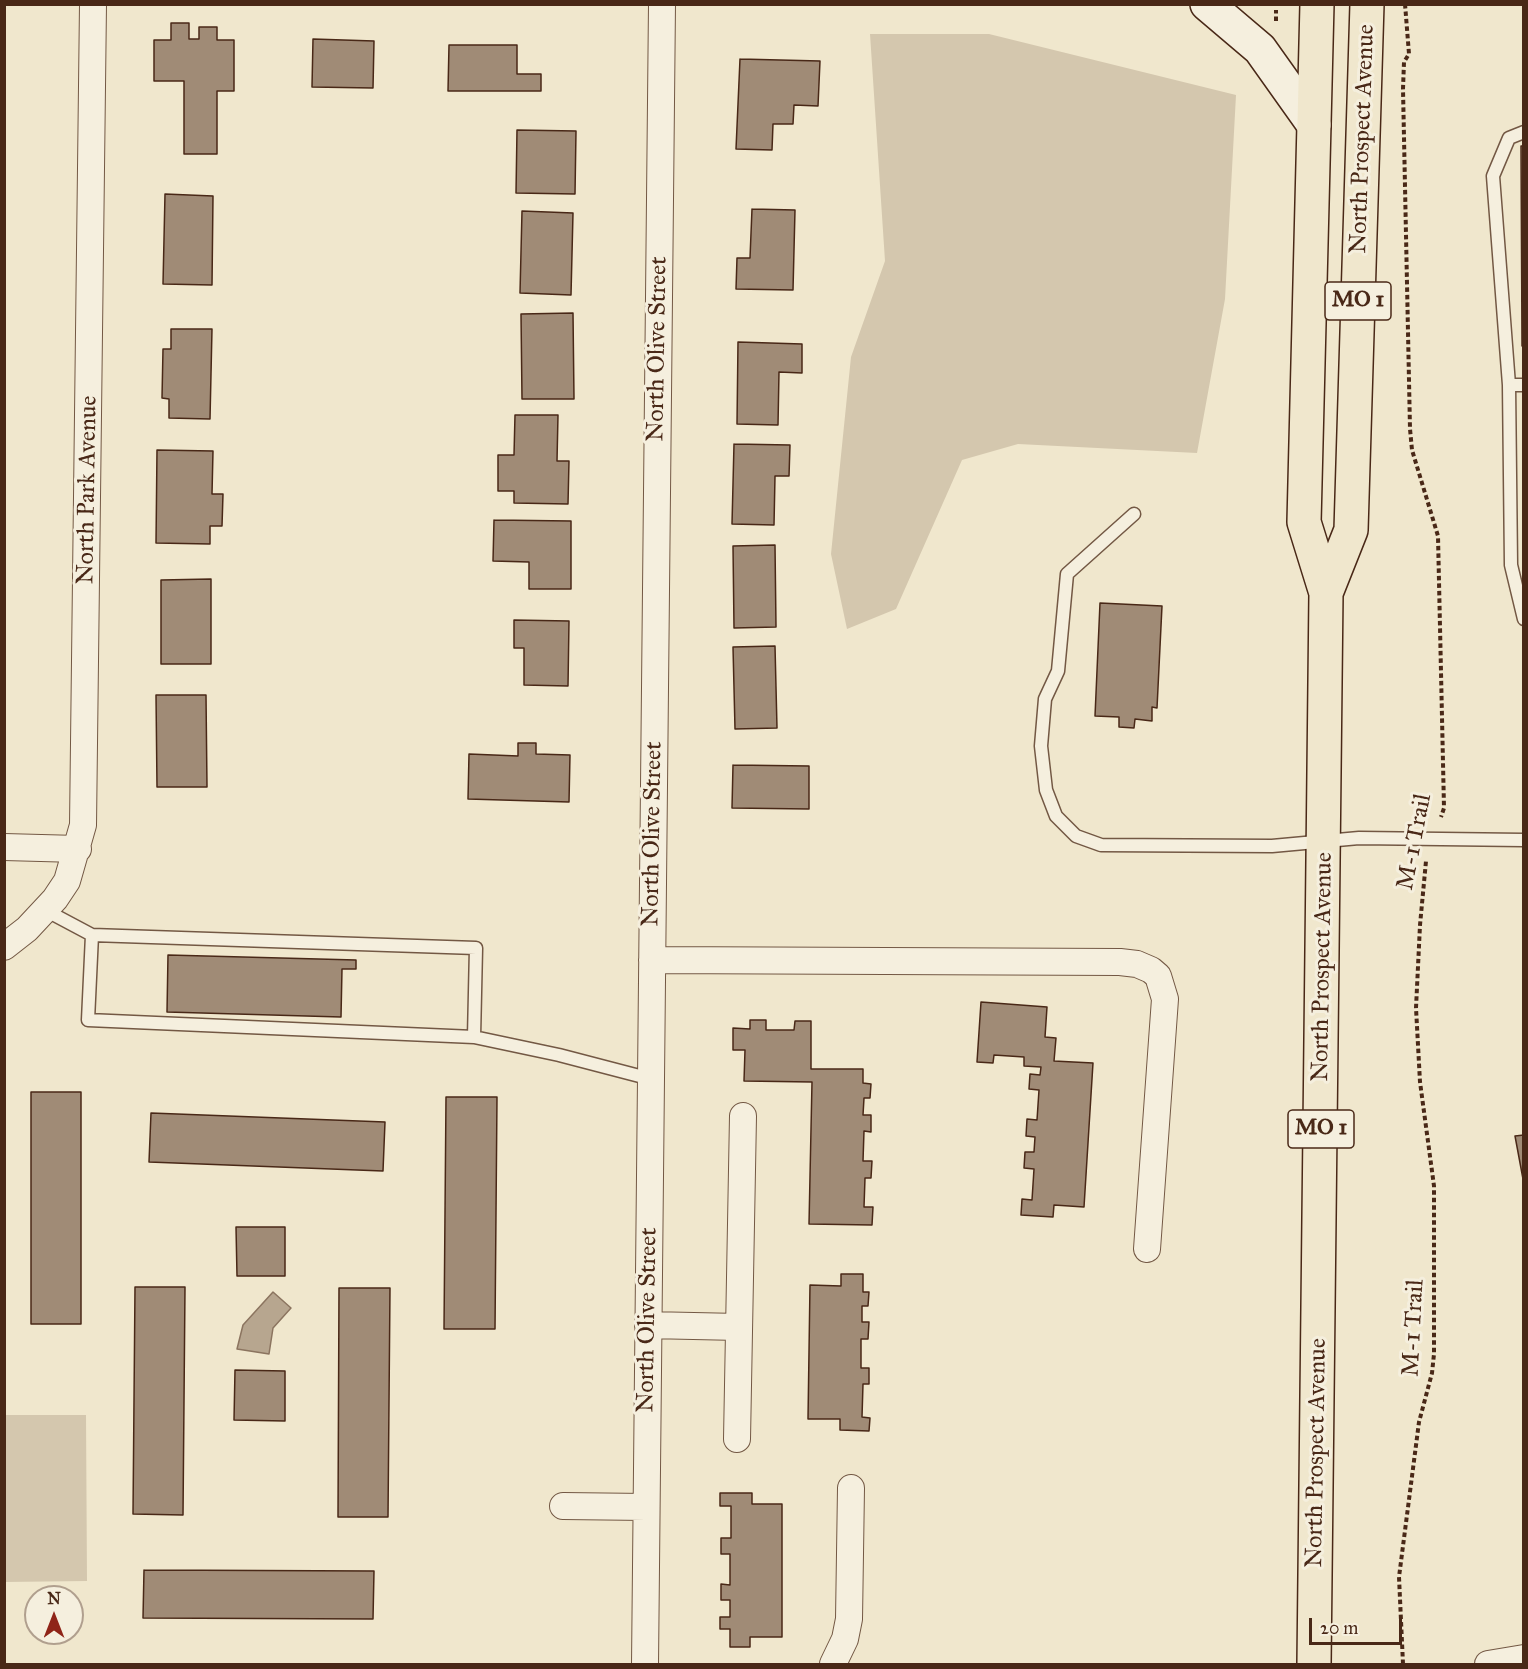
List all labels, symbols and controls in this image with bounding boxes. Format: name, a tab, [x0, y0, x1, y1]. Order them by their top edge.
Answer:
street label: North Prospect Avenue	[1345, 24, 1381, 254]
street label: North Olive Street	[642, 256, 674, 442]
road number: MO 1	[1325, 282, 1391, 320]
street label: North Park Avenue	[72, 395, 104, 585]
street label: North Olive Street	[637, 741, 669, 927]
street label: M-1 Trail	[1392, 791, 1438, 893]
street label: North Prospect Avenue	[1307, 852, 1339, 1082]
road number: MO 1	[1288, 1110, 1354, 1148]
street label: North Olive Street	[632, 1227, 664, 1413]
street label: M-1 Trail	[1397, 1279, 1431, 1377]
street label: North Prospect Avenue	[1301, 1338, 1333, 1568]
north arrow	[24, 1585, 84, 1645]
text: N	[47, 1589, 61, 1608]
scale bar	[1312, 1606, 1405, 1644]
text: 20 m	[1320, 1617, 1358, 1639]

